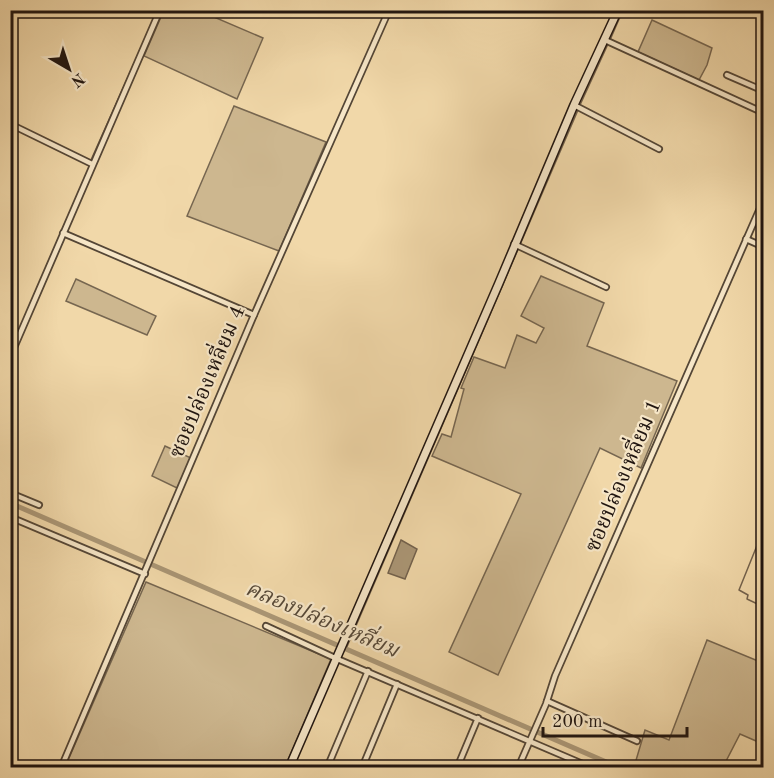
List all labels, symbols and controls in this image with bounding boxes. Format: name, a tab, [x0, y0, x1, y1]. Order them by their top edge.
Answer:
north arrow	[39, 39, 99, 99]
text: N	[67, 69, 87, 90]
street label: ซอยปล่องเหลี่ยม 4	[160, 300, 250, 461]
street label: ซอยปล่องเหลี่ยม 1	[576, 394, 666, 555]
water label: คลองปล่องเหลี่ยม	[242, 571, 406, 663]
scale bar	[543, 700, 687, 738]
text: 200 m	[552, 713, 603, 731]

